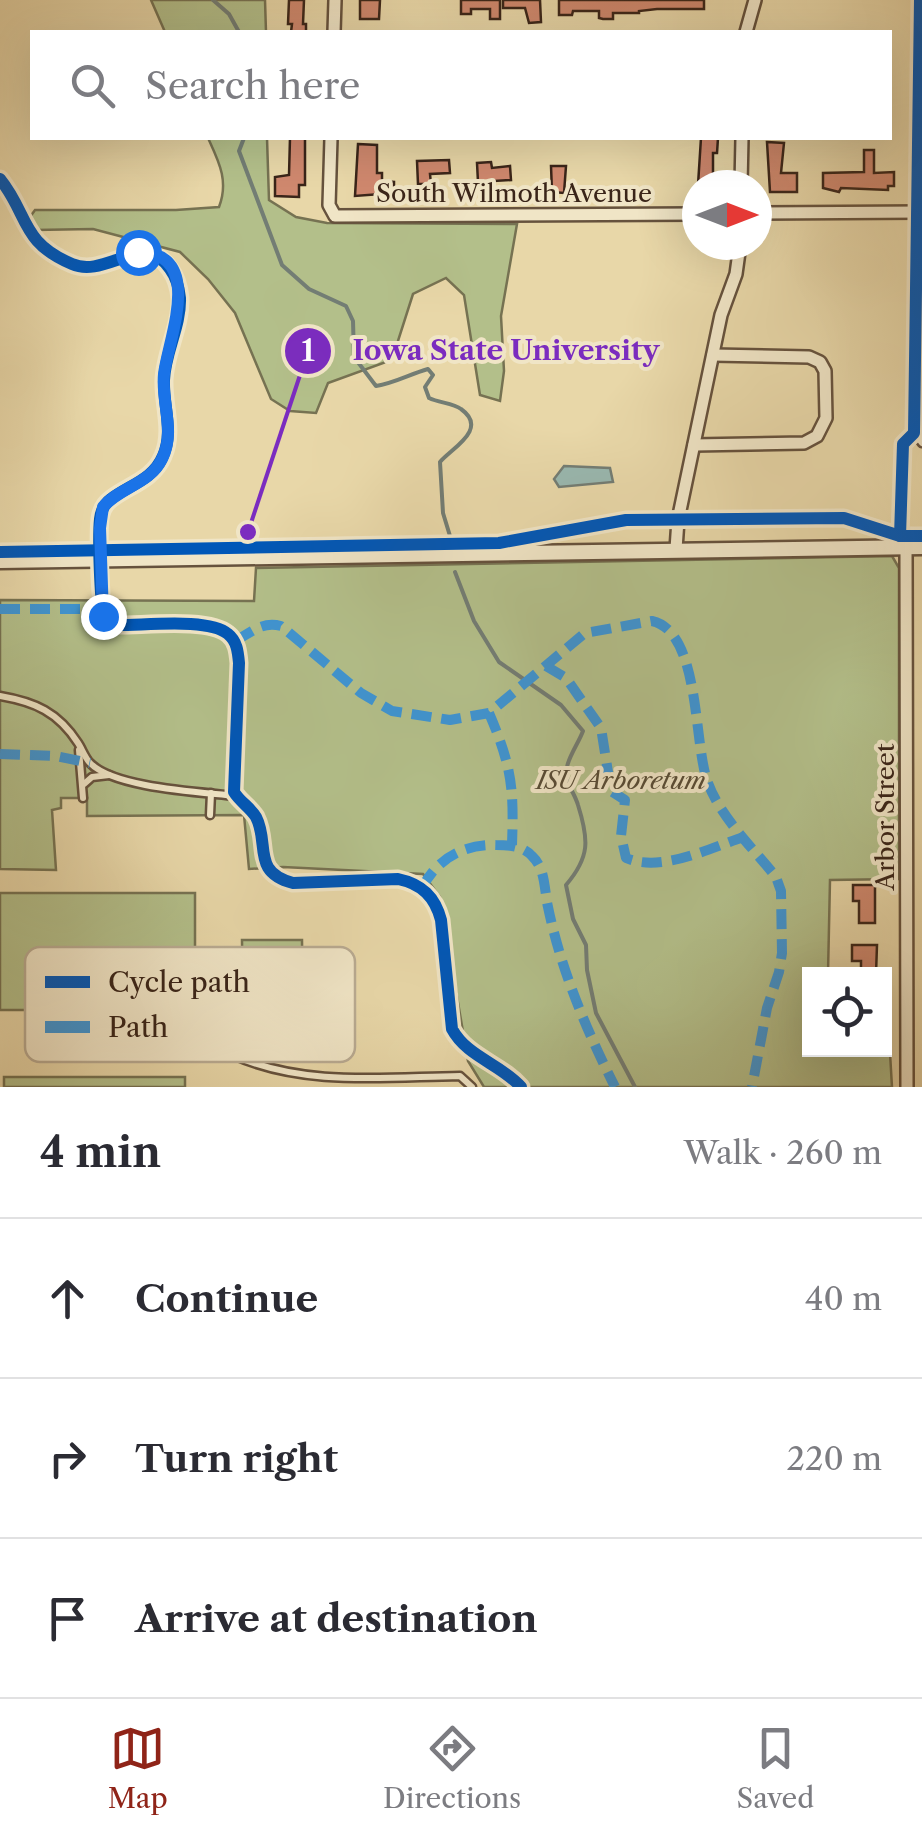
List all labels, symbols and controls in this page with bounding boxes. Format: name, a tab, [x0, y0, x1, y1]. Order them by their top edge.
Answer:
search box	[30, 30, 892, 140]
icon: search	[65, 58, 120, 113]
text: Search here	[145, 62, 360, 109]
north arrow	[682, 170, 772, 260]
street label: South Wilmoth Avenue	[376, 178, 652, 209]
route start	[116, 230, 162, 276]
callout: Iowa State University	[283, 322, 680, 380]
text: 1	[301, 332, 315, 369]
text: Iowa State University	[353, 333, 660, 367]
route end	[81, 594, 127, 640]
street label: Arbor Street	[870, 743, 901, 892]
park label: ISU Arboretum	[534, 765, 706, 796]
legend	[25, 947, 355, 1062]
text: Cycle path	[108, 965, 250, 999]
map controls	[802, 967, 892, 1057]
button: locate	[802, 967, 892, 1057]
text: Path	[108, 1010, 168, 1044]
text: 4 min	[40, 1126, 161, 1178]
text: Walk · 260 m	[684, 1133, 882, 1172]
icon: ahead	[40, 1271, 95, 1326]
text: Continue	[135, 1275, 318, 1322]
text: 40 m	[805, 1279, 882, 1318]
icon: right	[40, 1431, 95, 1486]
text: Turn right	[135, 1435, 338, 1482]
text: 220 m	[787, 1439, 882, 1478]
icon: arrive	[40, 1591, 95, 1646]
text: Arrive at destination	[135, 1595, 538, 1642]
tab: Map	[108, 1721, 168, 1815]
tab: Directions	[383, 1721, 521, 1815]
tab: Saved	[737, 1721, 814, 1815]

